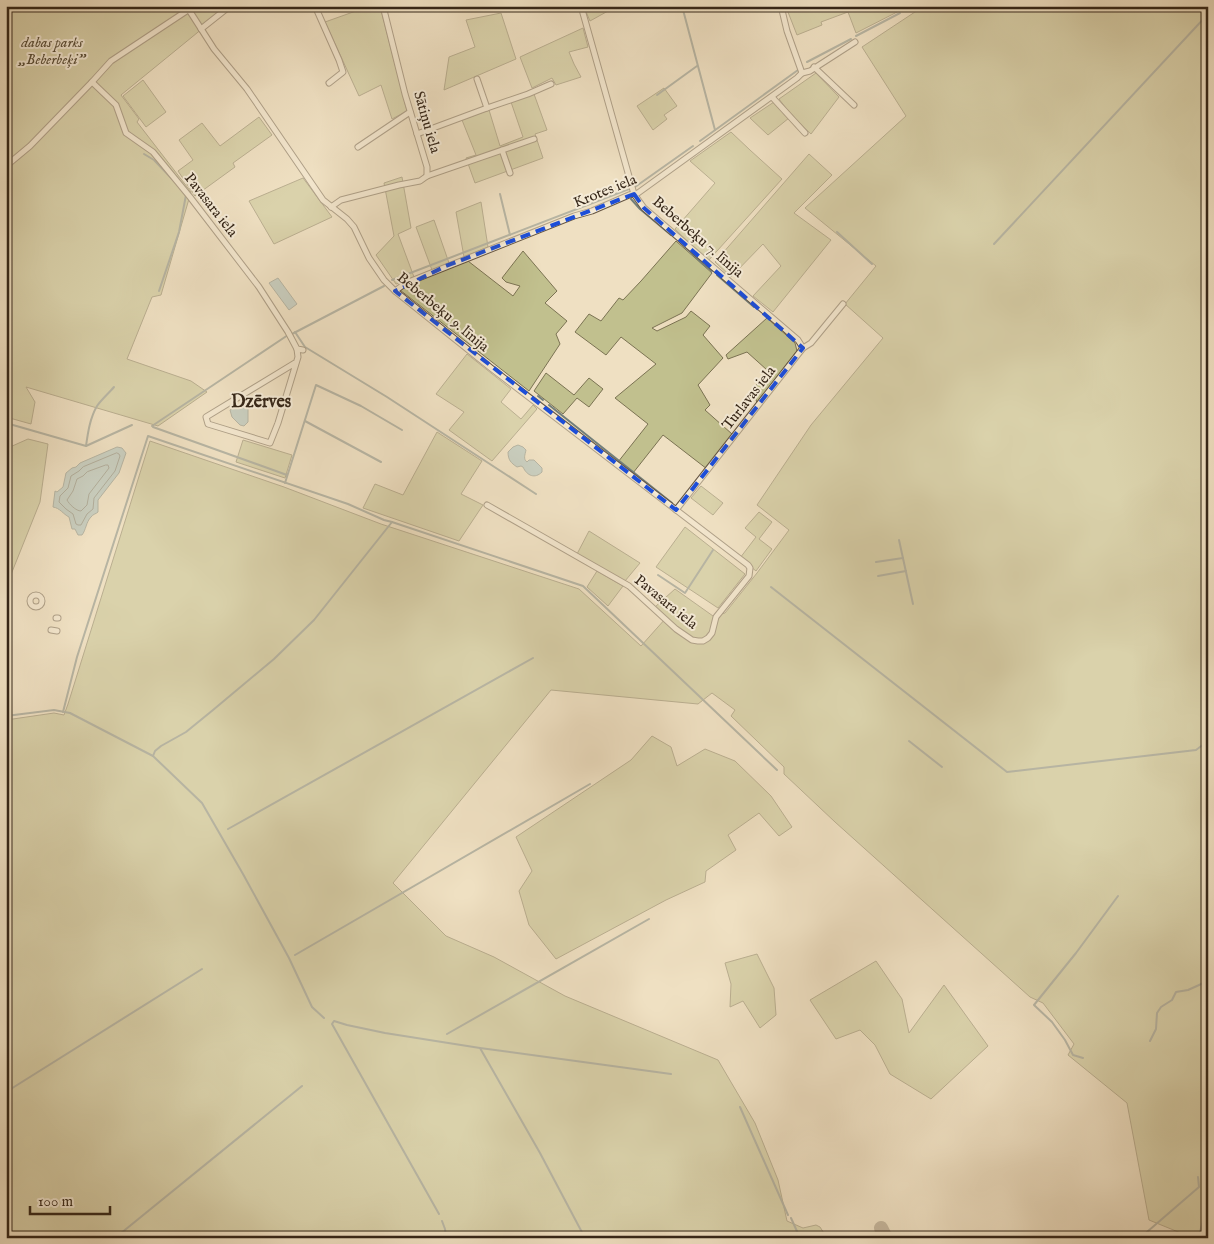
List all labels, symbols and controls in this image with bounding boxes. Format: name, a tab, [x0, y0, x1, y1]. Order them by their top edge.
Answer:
park label: dabas parks „Beberbeķi”	[17, 33, 86, 69]
street label: Sātiņu iela	[409, 89, 445, 156]
street label: Pavasara iela	[180, 169, 242, 241]
street label: Krotes iela	[571, 170, 640, 212]
street label: Beberbeķu 7. līnija	[648, 192, 748, 282]
street label: Beberbeķu 9. līnija	[393, 268, 493, 356]
street label: Turlavas iela	[718, 362, 780, 434]
district label: Dzērves	[231, 391, 292, 414]
street label: Pavasara iela	[630, 571, 702, 634]
scale bar	[30, 1184, 110, 1216]
text: 100 m	[38, 1192, 74, 1211]

